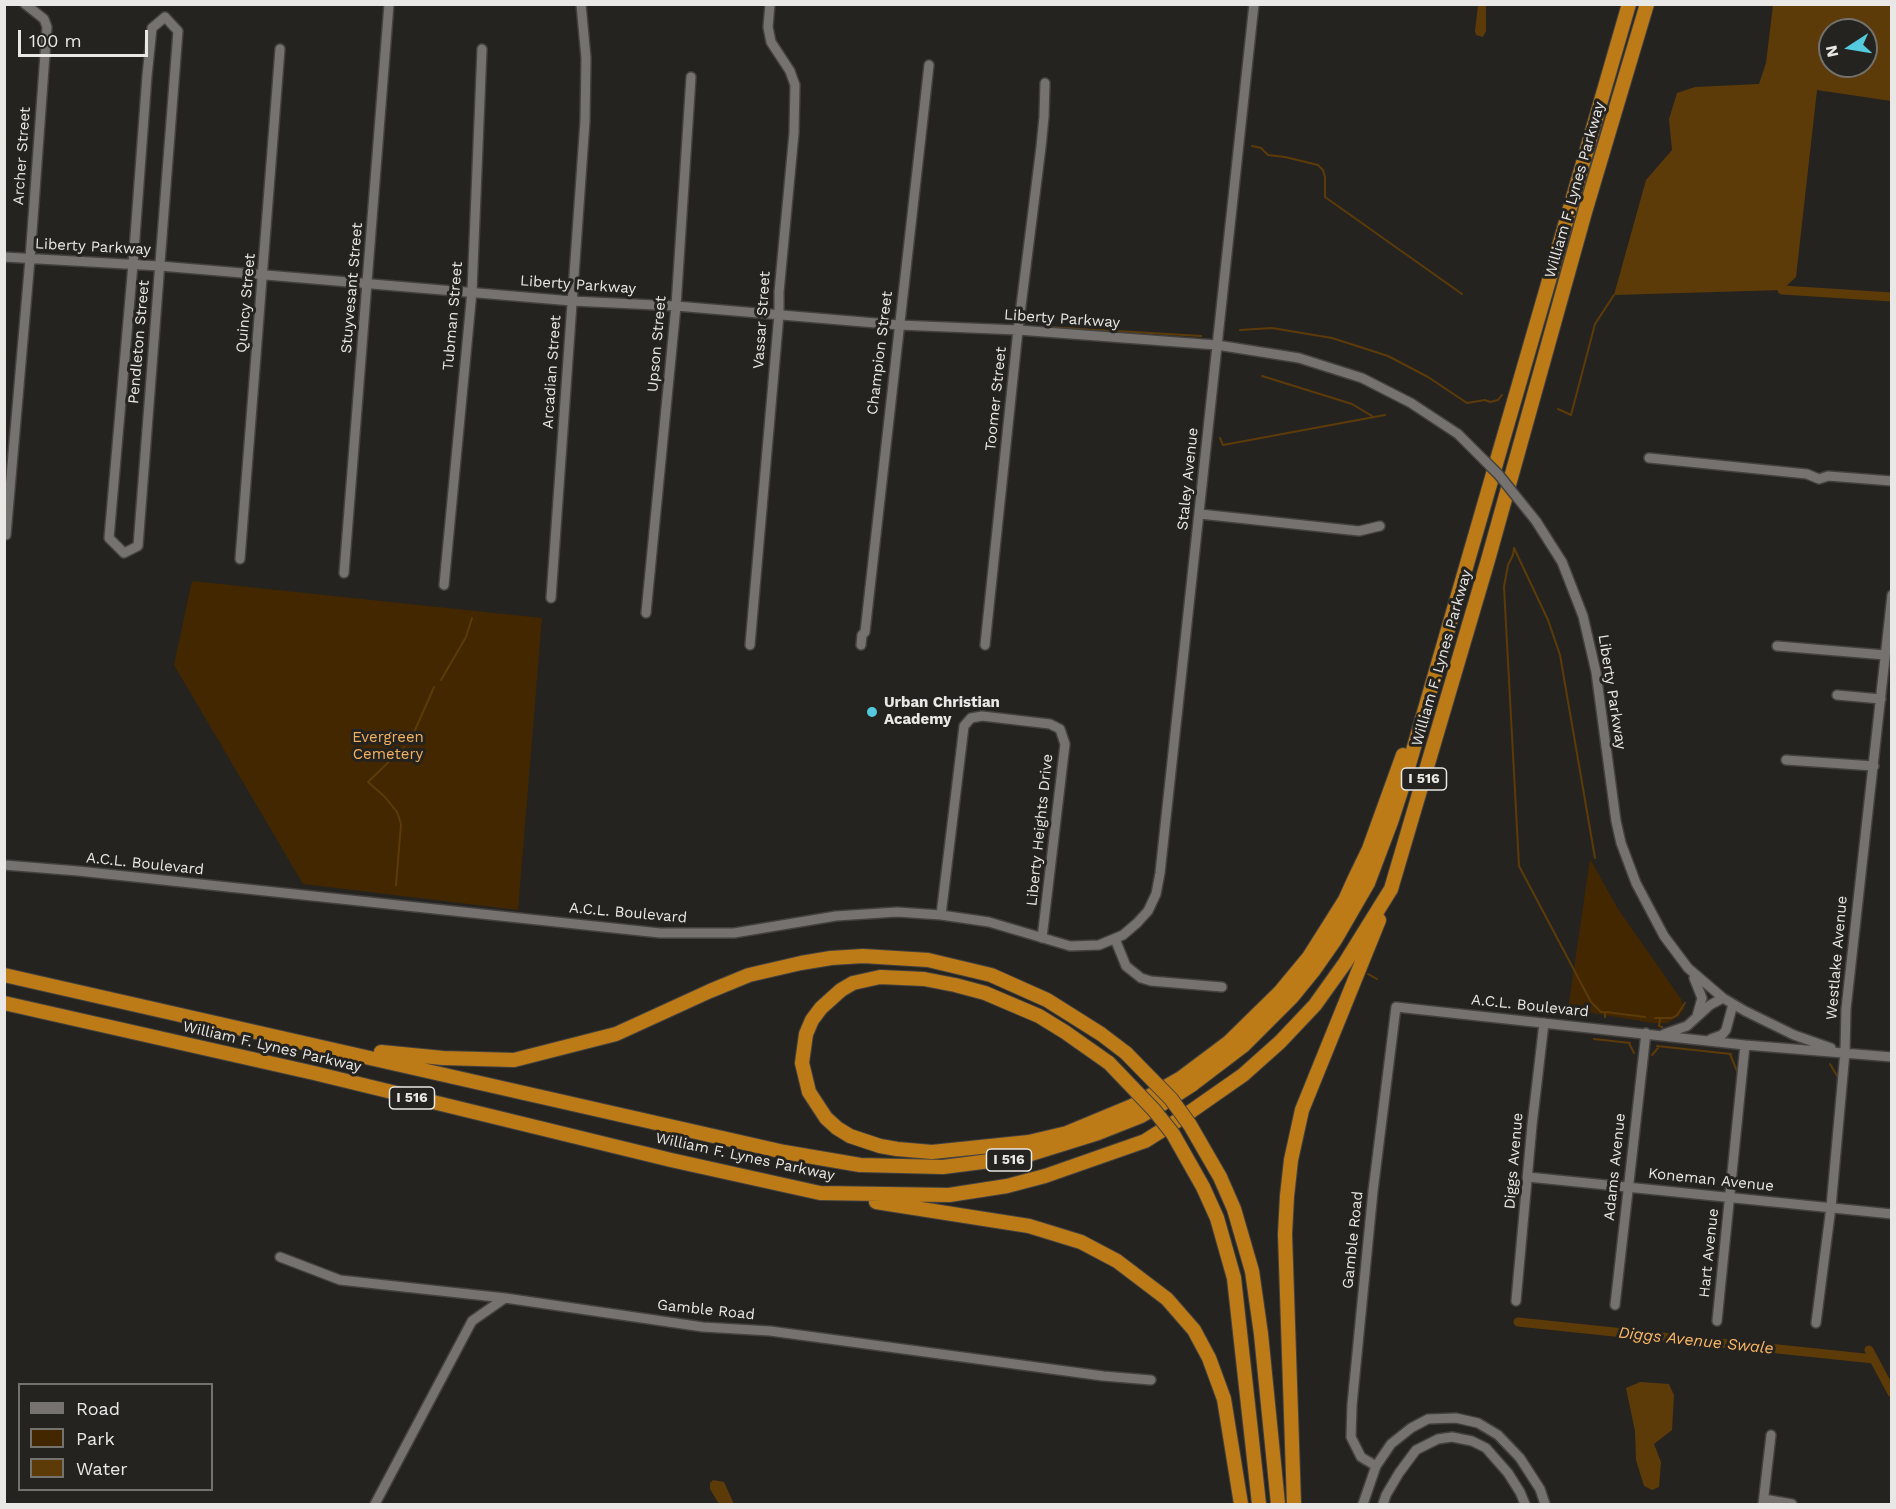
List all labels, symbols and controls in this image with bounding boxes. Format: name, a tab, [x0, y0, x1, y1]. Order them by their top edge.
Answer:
scale bar	[21, 18, 152, 56]
north arrow	[1818, 18, 1878, 78]
text: 100 m	[29, 30, 82, 51]
text: N	[1821, 44, 1842, 59]
street label: William F. Lynes Parkway	[1541, 100, 1609, 280]
street label: Archer Street	[10, 106, 34, 206]
street label: Stuyvesant Street	[337, 222, 367, 354]
street label: Liberty Parkway	[34, 235, 152, 259]
street label: Quincy Street	[233, 252, 259, 354]
street label: Tubman Street	[439, 261, 467, 371]
street label: Vassar Street	[750, 270, 774, 370]
street label: Liberty Parkway	[519, 272, 637, 298]
street label: Pendleton Street	[125, 279, 153, 405]
street label: Champion Street	[863, 290, 897, 416]
street label: Upson Street	[644, 295, 670, 393]
street label: Liberty Parkway	[1003, 306, 1121, 332]
street label: Arcadian Street	[539, 314, 565, 430]
street label: Toomer Street	[982, 346, 1010, 452]
street label: Staley Avenue	[1174, 427, 1202, 531]
street label: William F. Lynes Parkway	[1408, 568, 1476, 748]
street label: Liberty Parkway	[1594, 633, 1630, 751]
place label: Urban Christian Academy	[884, 694, 1000, 729]
marker: Urban Christian Academy	[865, 705, 879, 719]
park label: Evergreen Cemetery	[352, 729, 424, 764]
street label: Liberty Heights Drive	[1023, 753, 1057, 907]
road number: I 516	[1402, 768, 1446, 790]
street label: A.C.L. Boulevard	[85, 849, 205, 879]
street label: Westlake Avenue	[1823, 895, 1851, 1021]
street label: A.C.L. Boulevard	[568, 899, 688, 927]
street label: A.C.L. Boulevard	[1470, 991, 1590, 1021]
street label: William F. Lynes Parkway	[181, 1018, 363, 1076]
road number: I 516	[390, 1087, 434, 1109]
street label: Diggs Avenue	[1501, 1112, 1527, 1210]
street label: Adams Avenue	[1600, 1112, 1630, 1222]
street label: William F. Lynes Parkway	[654, 1129, 836, 1185]
road number: I 516	[986, 1149, 1032, 1171]
street label: Koneman Avenue	[1647, 1164, 1775, 1196]
street label: Gamble Road	[1339, 1190, 1367, 1290]
street label: Hart Avenue	[1695, 1208, 1723, 1298]
street label: Gamble Road	[656, 1296, 756, 1324]
water label: Diggs Avenue Swale	[1617, 1323, 1775, 1359]
legend	[18, 1383, 213, 1491]
text: Road	[76, 1398, 120, 1419]
text: Park	[76, 1428, 115, 1449]
text: Water	[76, 1458, 128, 1479]

